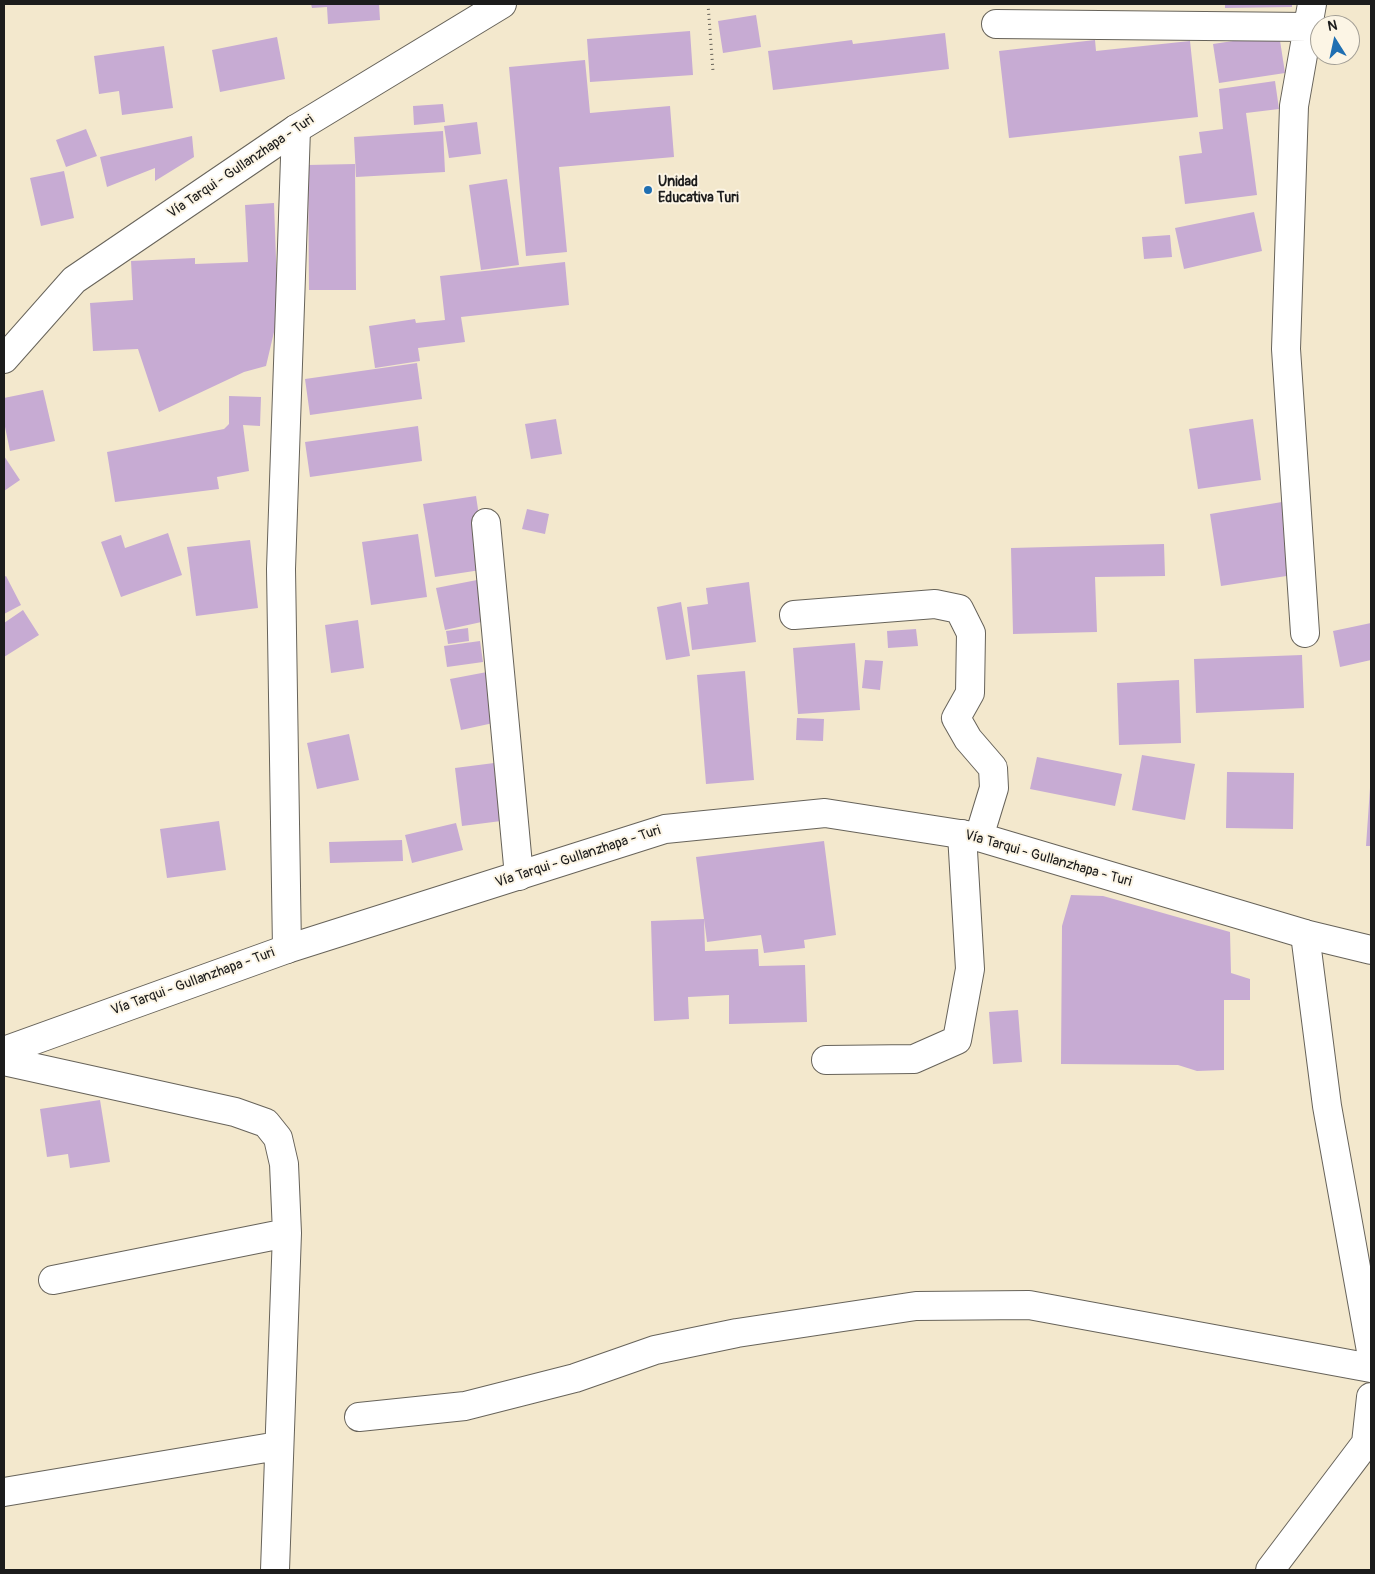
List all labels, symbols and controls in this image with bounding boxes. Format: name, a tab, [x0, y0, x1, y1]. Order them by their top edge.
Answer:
north arrow	[1310, 15, 1360, 65]
text: N	[1326, 17, 1339, 35]
street label: Vía Tarqui - Gullanzhapa - Turi	[165, 112, 317, 222]
place label: Unidad Educativa Turi	[658, 174, 739, 206]
marker: Unidad Educativa Turi	[642, 184, 654, 196]
street label: Vía Tarqui - Gullanzhapa - Turi	[493, 822, 663, 892]
street label: Vía Tarqui - Gullanzhapa - Turi	[963, 827, 1133, 891]
street label: Vía Tarqui - Gullanzhapa - Turi	[109, 945, 277, 1019]

